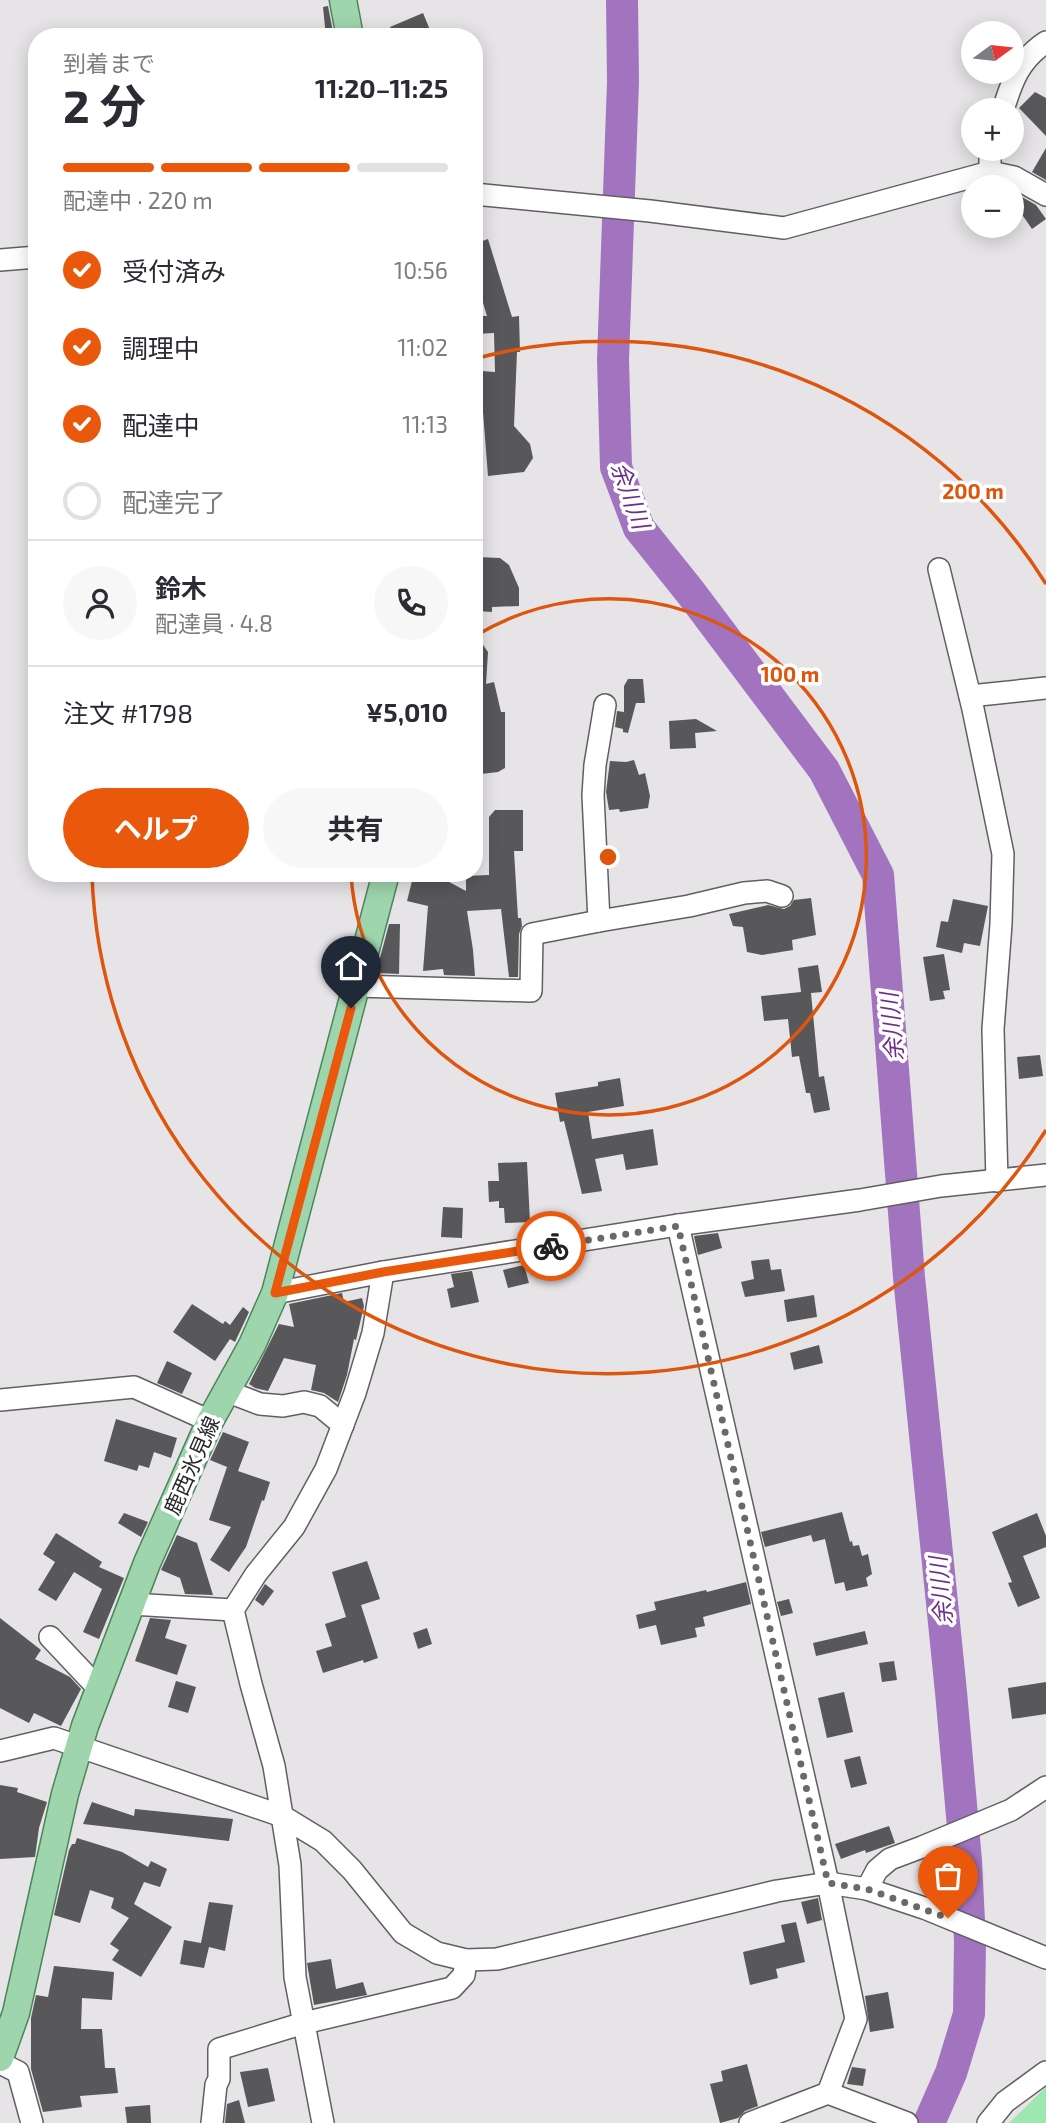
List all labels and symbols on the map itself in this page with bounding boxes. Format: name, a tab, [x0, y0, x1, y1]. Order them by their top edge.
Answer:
north arrow	[961, 21, 1024, 84]
water label: 余川川	[606, 458, 657, 535]
text: 200 m	[942, 478, 1004, 503]
text: 100 m	[761, 661, 819, 686]
centre of rings	[596, 845, 620, 869]
pin	[321, 936, 381, 1008]
water label: 余川川	[874, 988, 908, 1063]
courier	[516, 1211, 586, 1281]
street label: 鹿西氷見線	[158, 1412, 224, 1518]
water label: 余川川	[923, 1552, 957, 1627]
pin	[918, 1846, 978, 1918]

